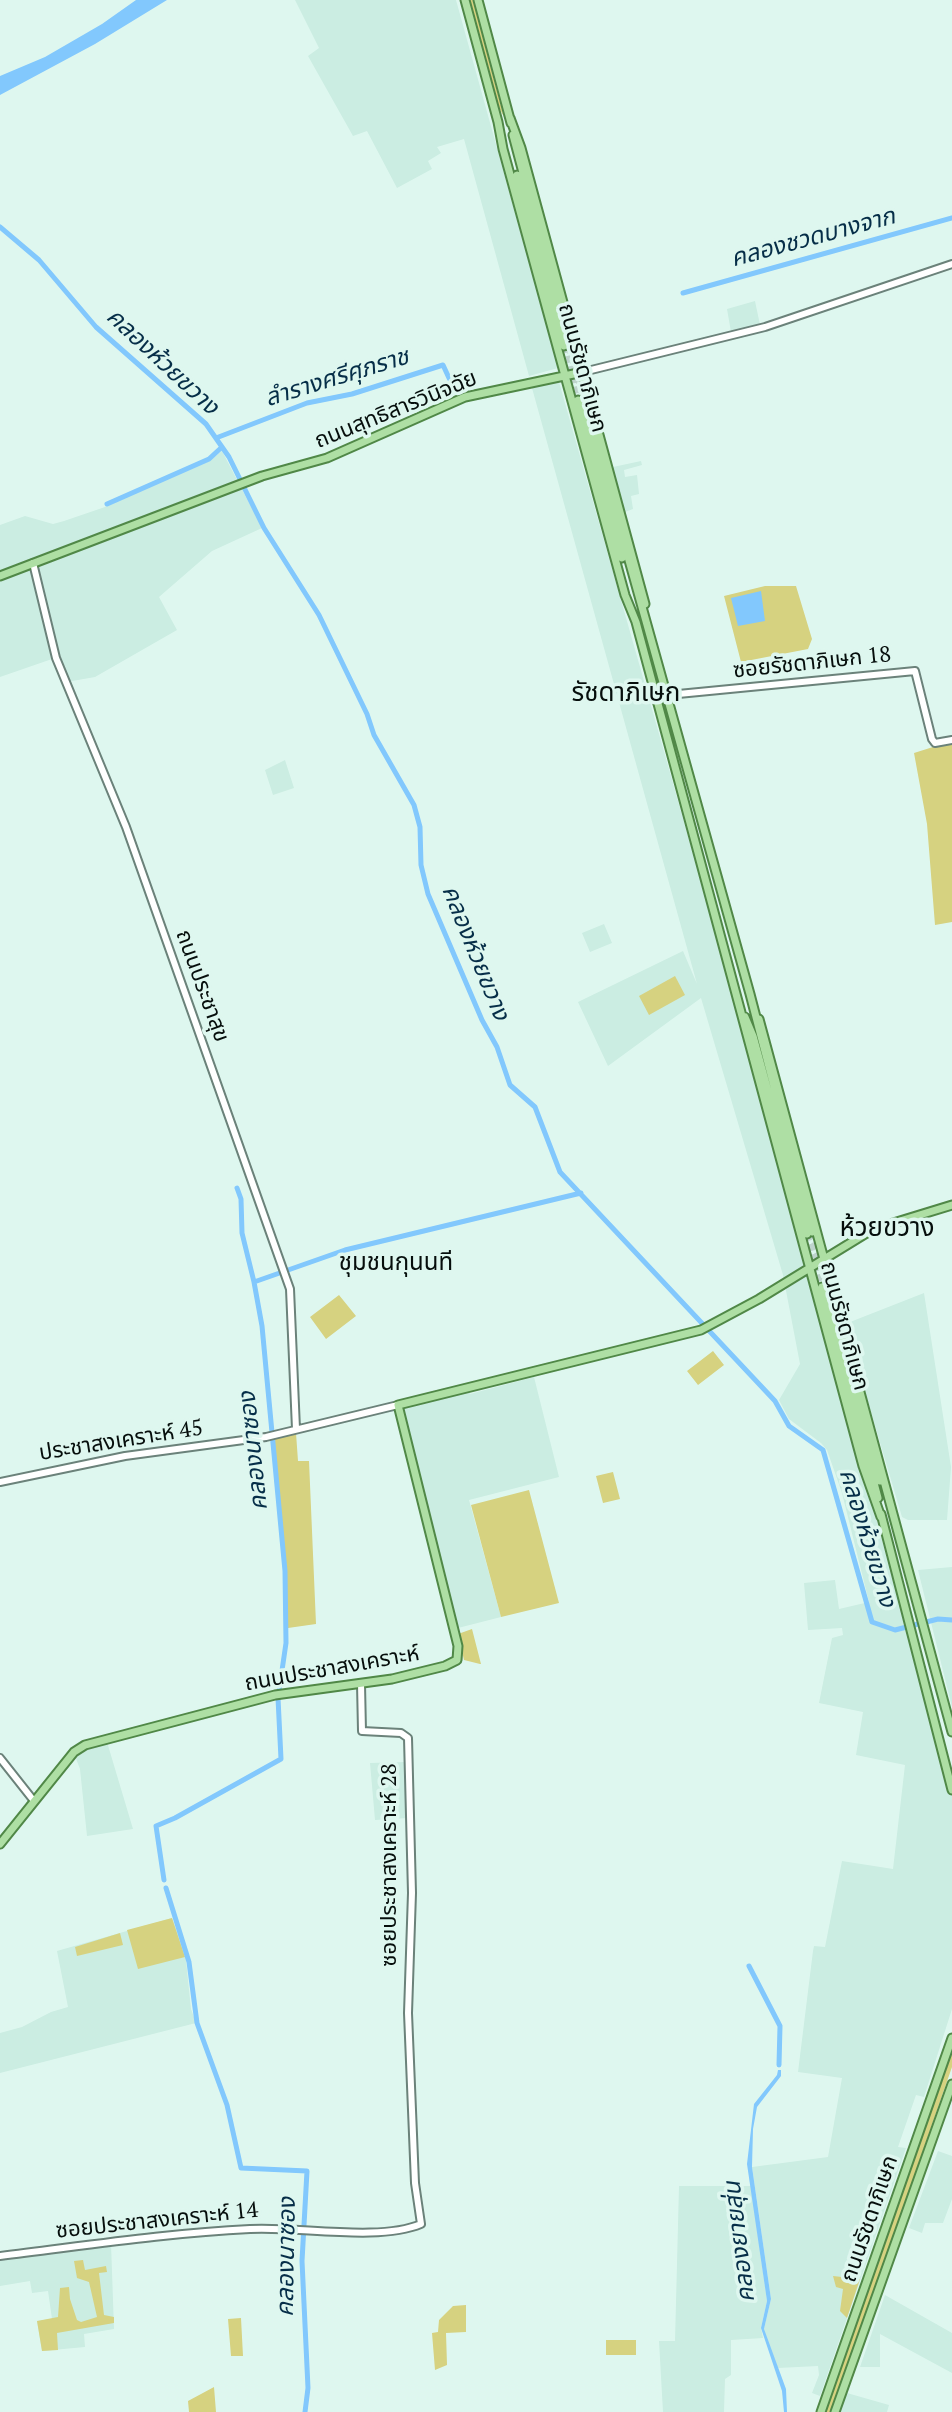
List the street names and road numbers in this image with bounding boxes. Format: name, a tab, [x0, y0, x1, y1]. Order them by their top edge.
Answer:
street label: ถนนรัชดาภิเษก	[552, 301, 612, 435]
street label: ถนนสุทธิสารวินิจฉัย	[311, 365, 481, 455]
street label: ซอยรัชดาภิเษก 18	[732, 642, 892, 684]
street label: ถนนประชาสุข	[170, 926, 234, 1046]
street label: ถนนรัชดาภิเษก	[814, 1259, 874, 1393]
street label: ประชาสงเคราะห์ 45	[37, 1415, 205, 1467]
street label: ถนนประชาสงเคราะห์	[243, 1641, 421, 1697]
street label: ซอยประชาสงเคราะห์ 28	[377, 1763, 403, 1967]
street label: ถนนรัชดาภิเษก	[836, 2152, 904, 2286]
street label: ซอยประชาสงเคราะห์ 14	[54, 2197, 260, 2245]

